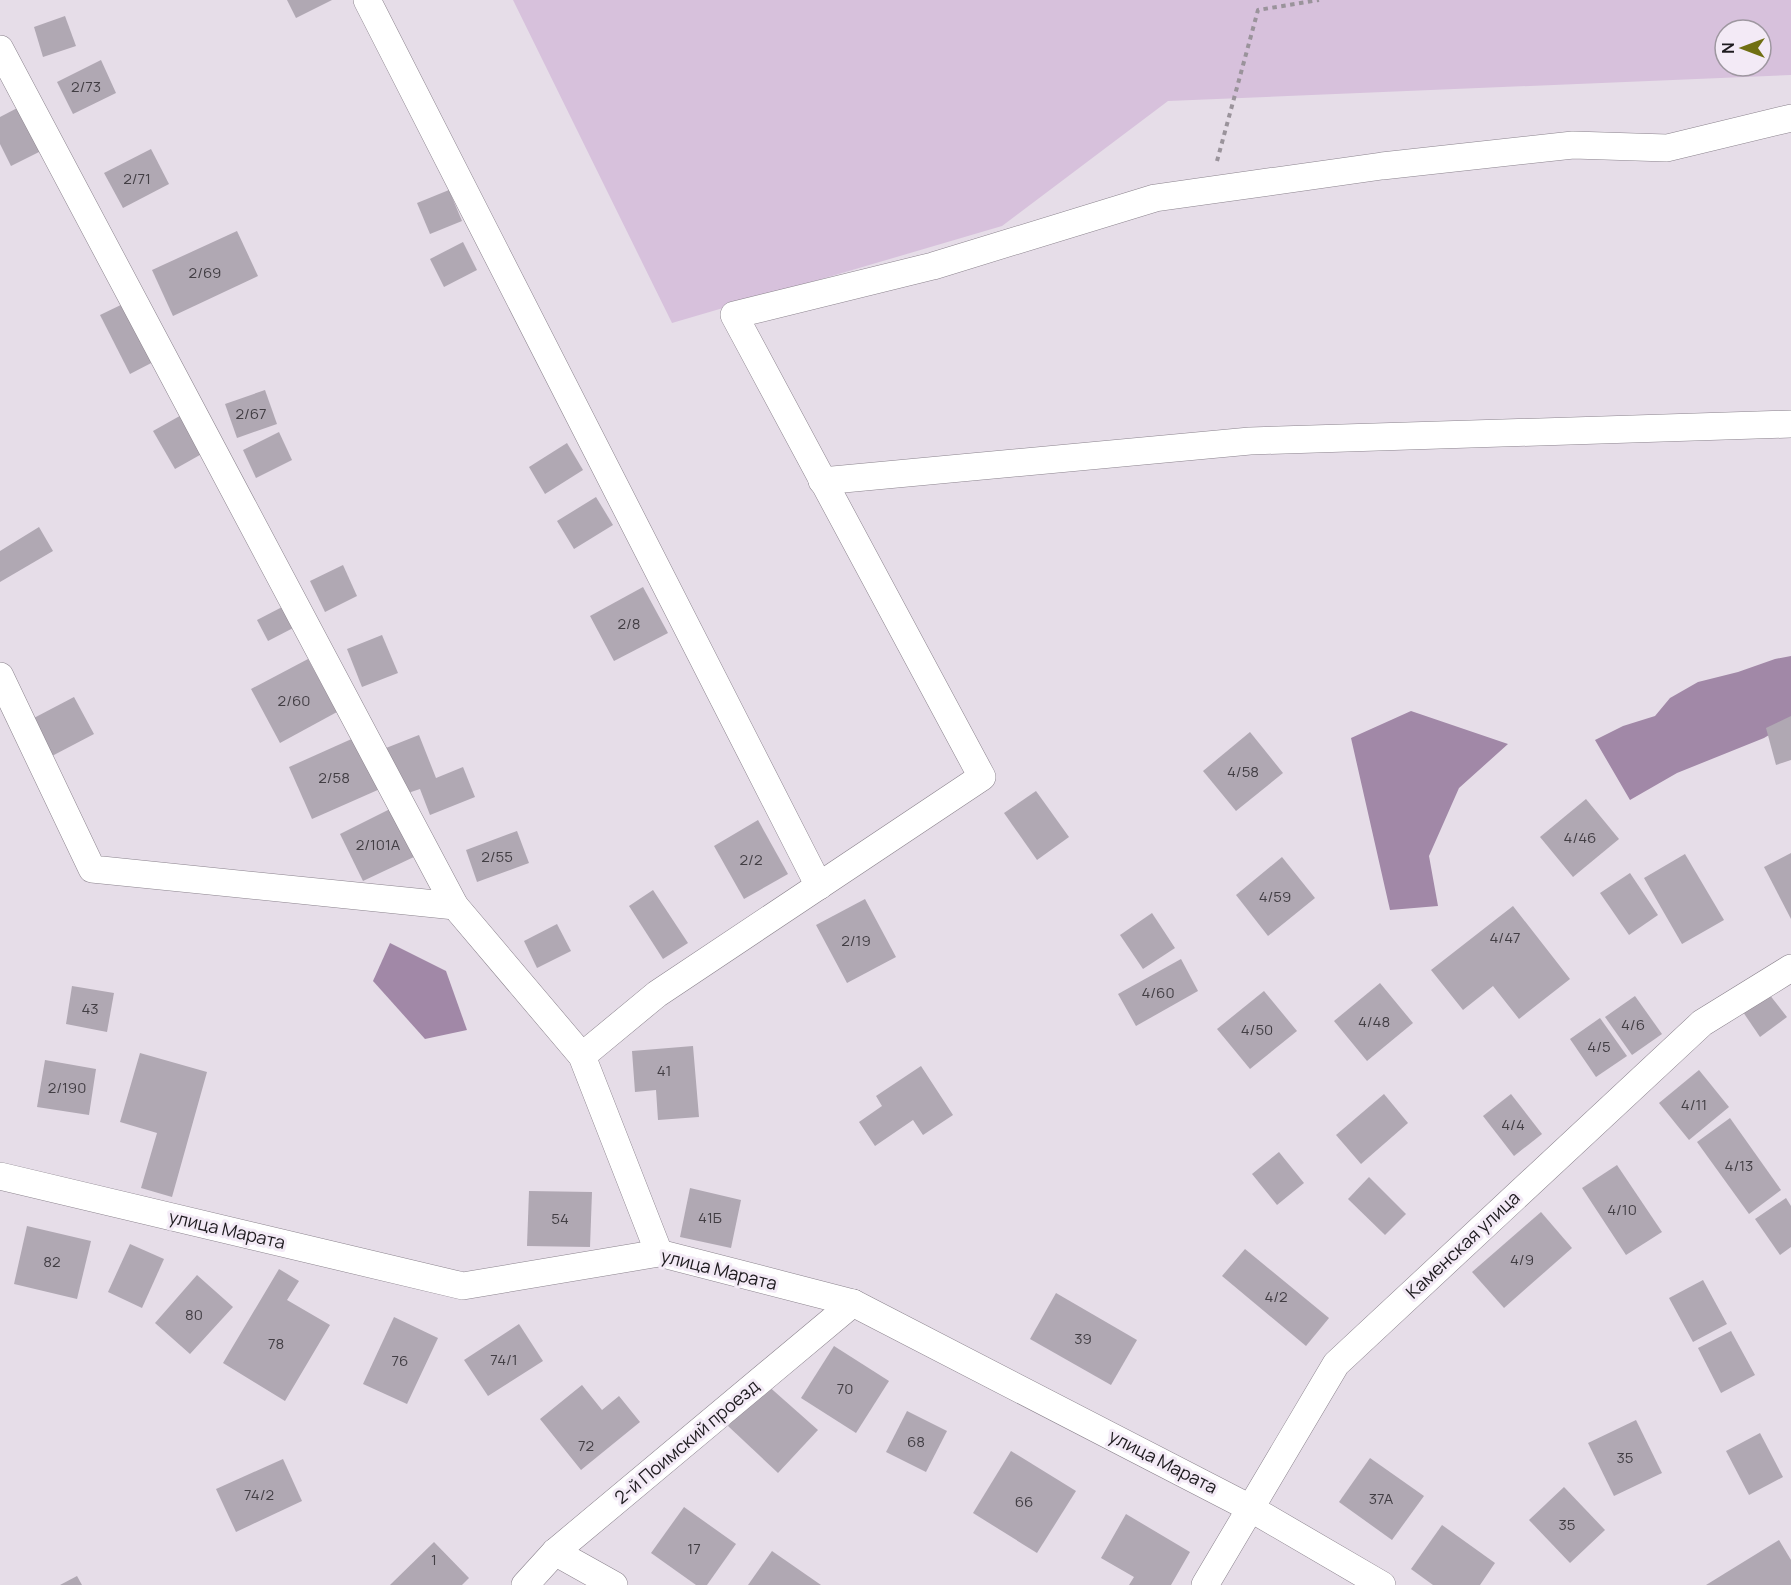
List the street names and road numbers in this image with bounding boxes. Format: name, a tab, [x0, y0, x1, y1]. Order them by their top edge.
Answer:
street label: Каменская улица	[1400, 1185, 1524, 1303]
street label: улица Марата	[167, 1204, 288, 1254]
street label: улица Марата	[659, 1243, 780, 1295]
street label: 2-й Поимский проезд	[609, 1373, 764, 1509]
street label: улица Марата	[1105, 1423, 1222, 1499]

